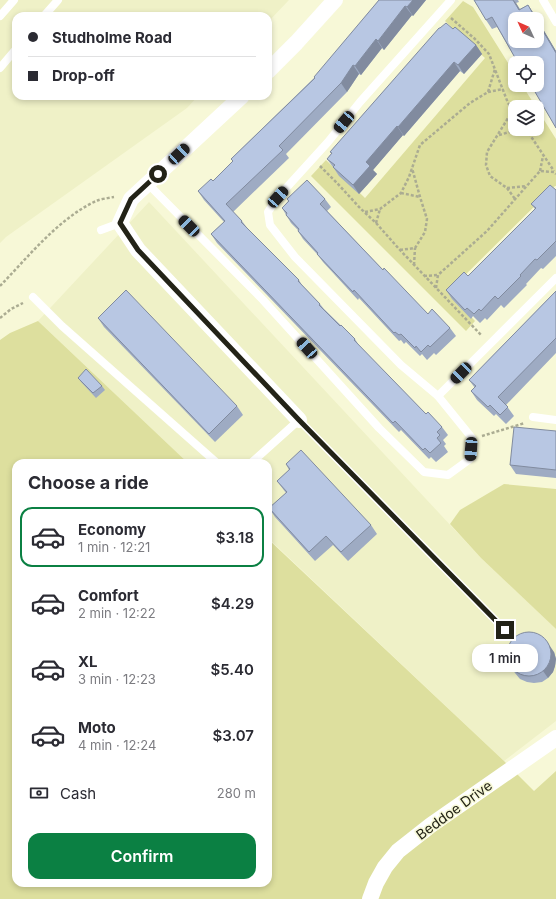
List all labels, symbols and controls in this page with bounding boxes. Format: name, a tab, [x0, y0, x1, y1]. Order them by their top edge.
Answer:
north arrow	[508, 12, 544, 48]
map controls	[508, 12, 544, 136]
text: Studholme Road	[52, 28, 172, 47]
button: locate	[508, 56, 544, 92]
text: Drop-off	[52, 66, 115, 85]
button: layers	[508, 100, 544, 136]
car	[332, 109, 356, 135]
car	[166, 141, 192, 167]
route start	[149, 165, 167, 183]
car	[266, 184, 290, 210]
car	[176, 213, 202, 239]
car	[295, 335, 319, 361]
car	[448, 360, 474, 386]
car	[464, 437, 478, 461]
text: Choose a ride	[28, 472, 149, 493]
icon: car	[30, 519, 66, 555]
text: Economy	[78, 520, 146, 539]
text: $3.18	[216, 528, 254, 547]
text: 1 min · 12:21	[78, 539, 150, 555]
icon: car	[30, 585, 66, 621]
text: Comfort	[78, 586, 139, 605]
text: $4.29	[211, 594, 254, 613]
text: 2 min · 12:22	[78, 605, 156, 621]
route end	[496, 621, 514, 639]
callout: 1 min	[472, 644, 538, 672]
text: 1 min	[489, 650, 521, 666]
icon: car	[30, 651, 66, 687]
text: XL	[78, 652, 98, 671]
text: $5.40	[211, 660, 254, 679]
text: 3 min · 12:23	[78, 671, 156, 687]
icon: car	[30, 717, 66, 753]
text: Moto	[78, 718, 116, 737]
text: $3.07	[212, 726, 254, 745]
text: 4 min · 12:24	[78, 737, 156, 753]
street label: Beddoe Drive	[412, 776, 495, 843]
icon: cash	[28, 782, 50, 804]
text: Cash	[60, 784, 96, 803]
text: 280 m	[217, 785, 256, 801]
button: Confirm	[28, 833, 256, 879]

